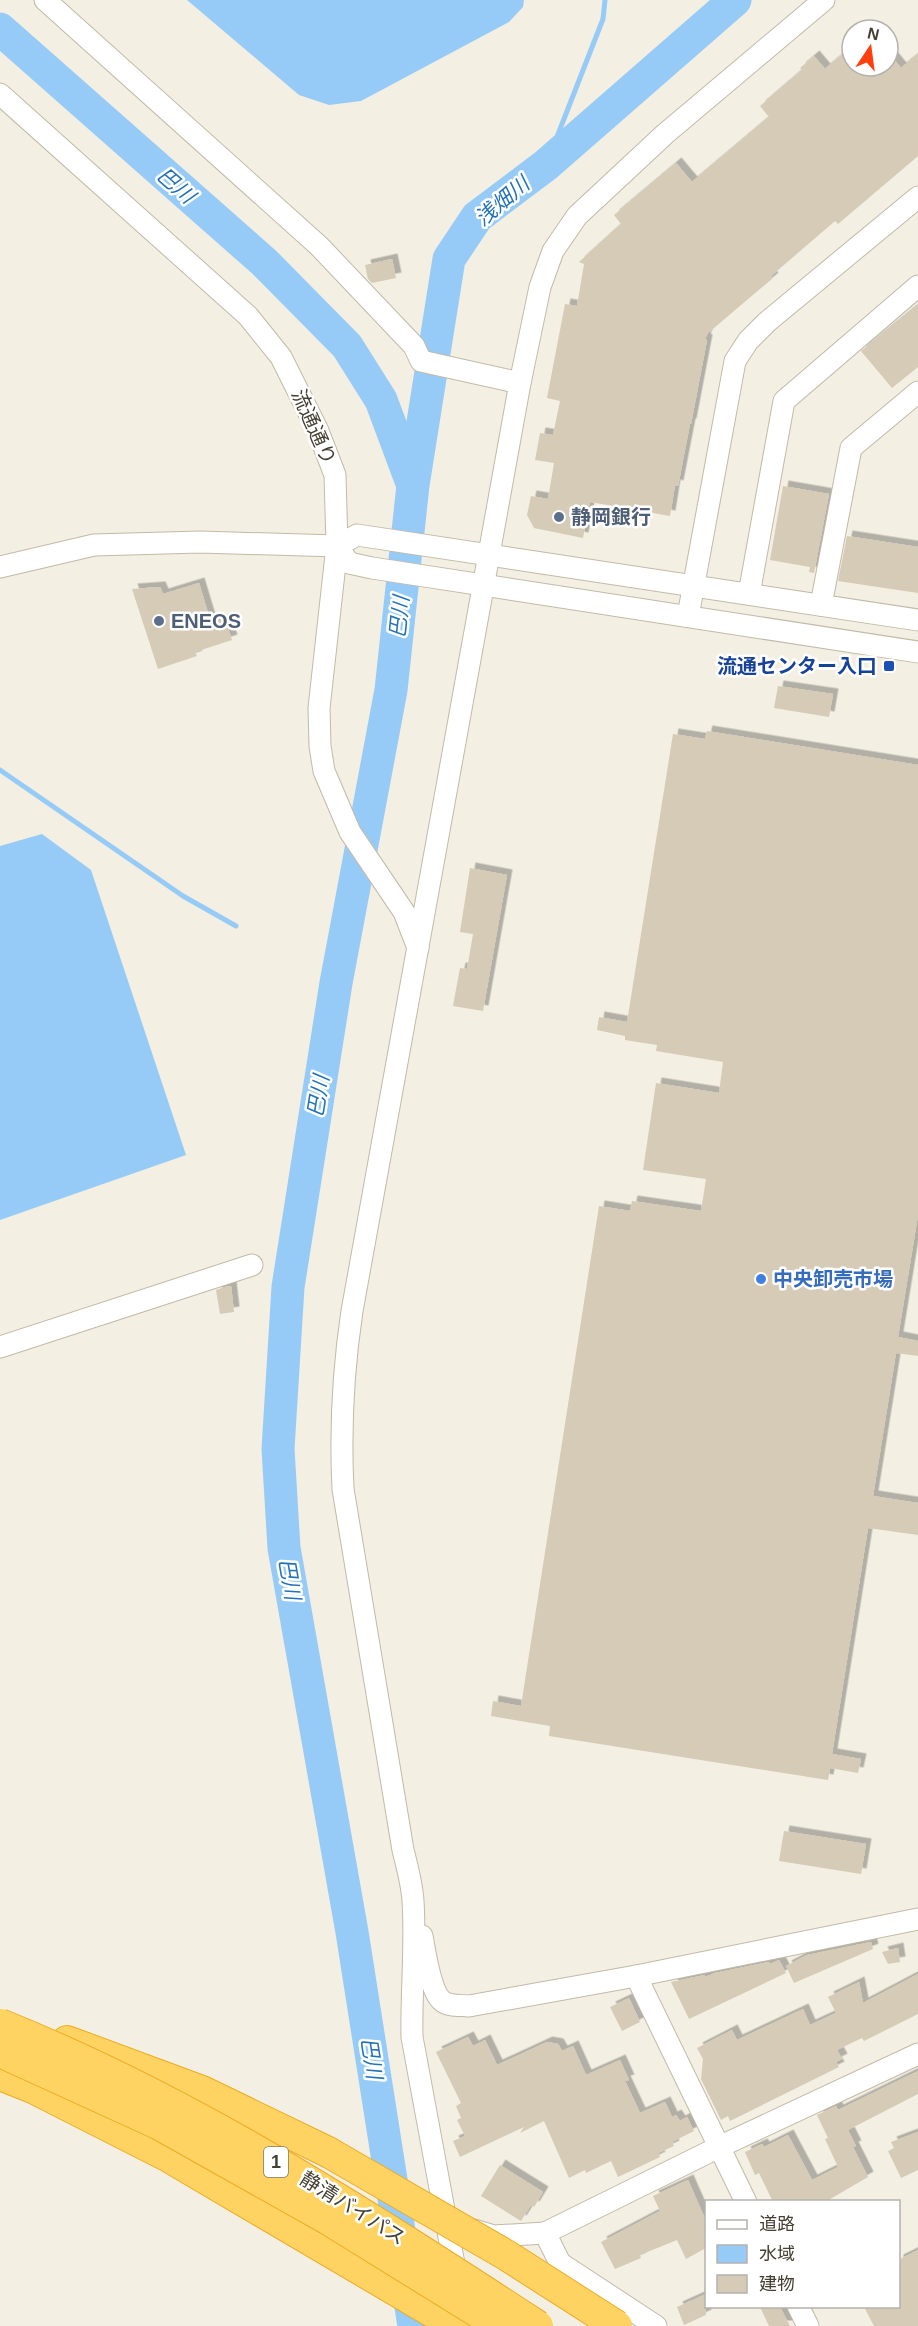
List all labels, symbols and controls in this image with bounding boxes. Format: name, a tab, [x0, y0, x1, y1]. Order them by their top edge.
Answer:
north arrow	[840, 18, 900, 78]
text: N	[866, 24, 881, 43]
water label: 巴川	[153, 163, 201, 209]
water label: 浅畑川	[470, 171, 535, 230]
street label: 流通通り	[288, 386, 340, 468]
place label: 静岡銀行	[571, 506, 651, 528]
marker: 静岡銀行	[552, 510, 566, 524]
water label: 巴川	[385, 593, 413, 639]
place label: ENEOS	[171, 610, 241, 632]
marker: ENEOS	[152, 614, 166, 628]
place label: 流通センター入口	[717, 655, 877, 677]
marker: 流通センター入口	[882, 659, 896, 673]
water label: 巴川	[303, 1071, 333, 1119]
place label: 中央卸売市場	[773, 1268, 893, 1290]
marker: 中央卸売市場	[754, 1272, 768, 1286]
water label: 巴川	[275, 1556, 305, 1604]
water label: 巴川	[357, 2035, 387, 2083]
road number: 1	[264, 2147, 288, 2177]
street label: 静清バイパス	[296, 2167, 410, 2249]
legend	[705, 2200, 900, 2308]
text: 道路	[759, 2214, 795, 2234]
text: 水域	[759, 2244, 795, 2264]
text: 建物	[759, 2274, 795, 2294]

